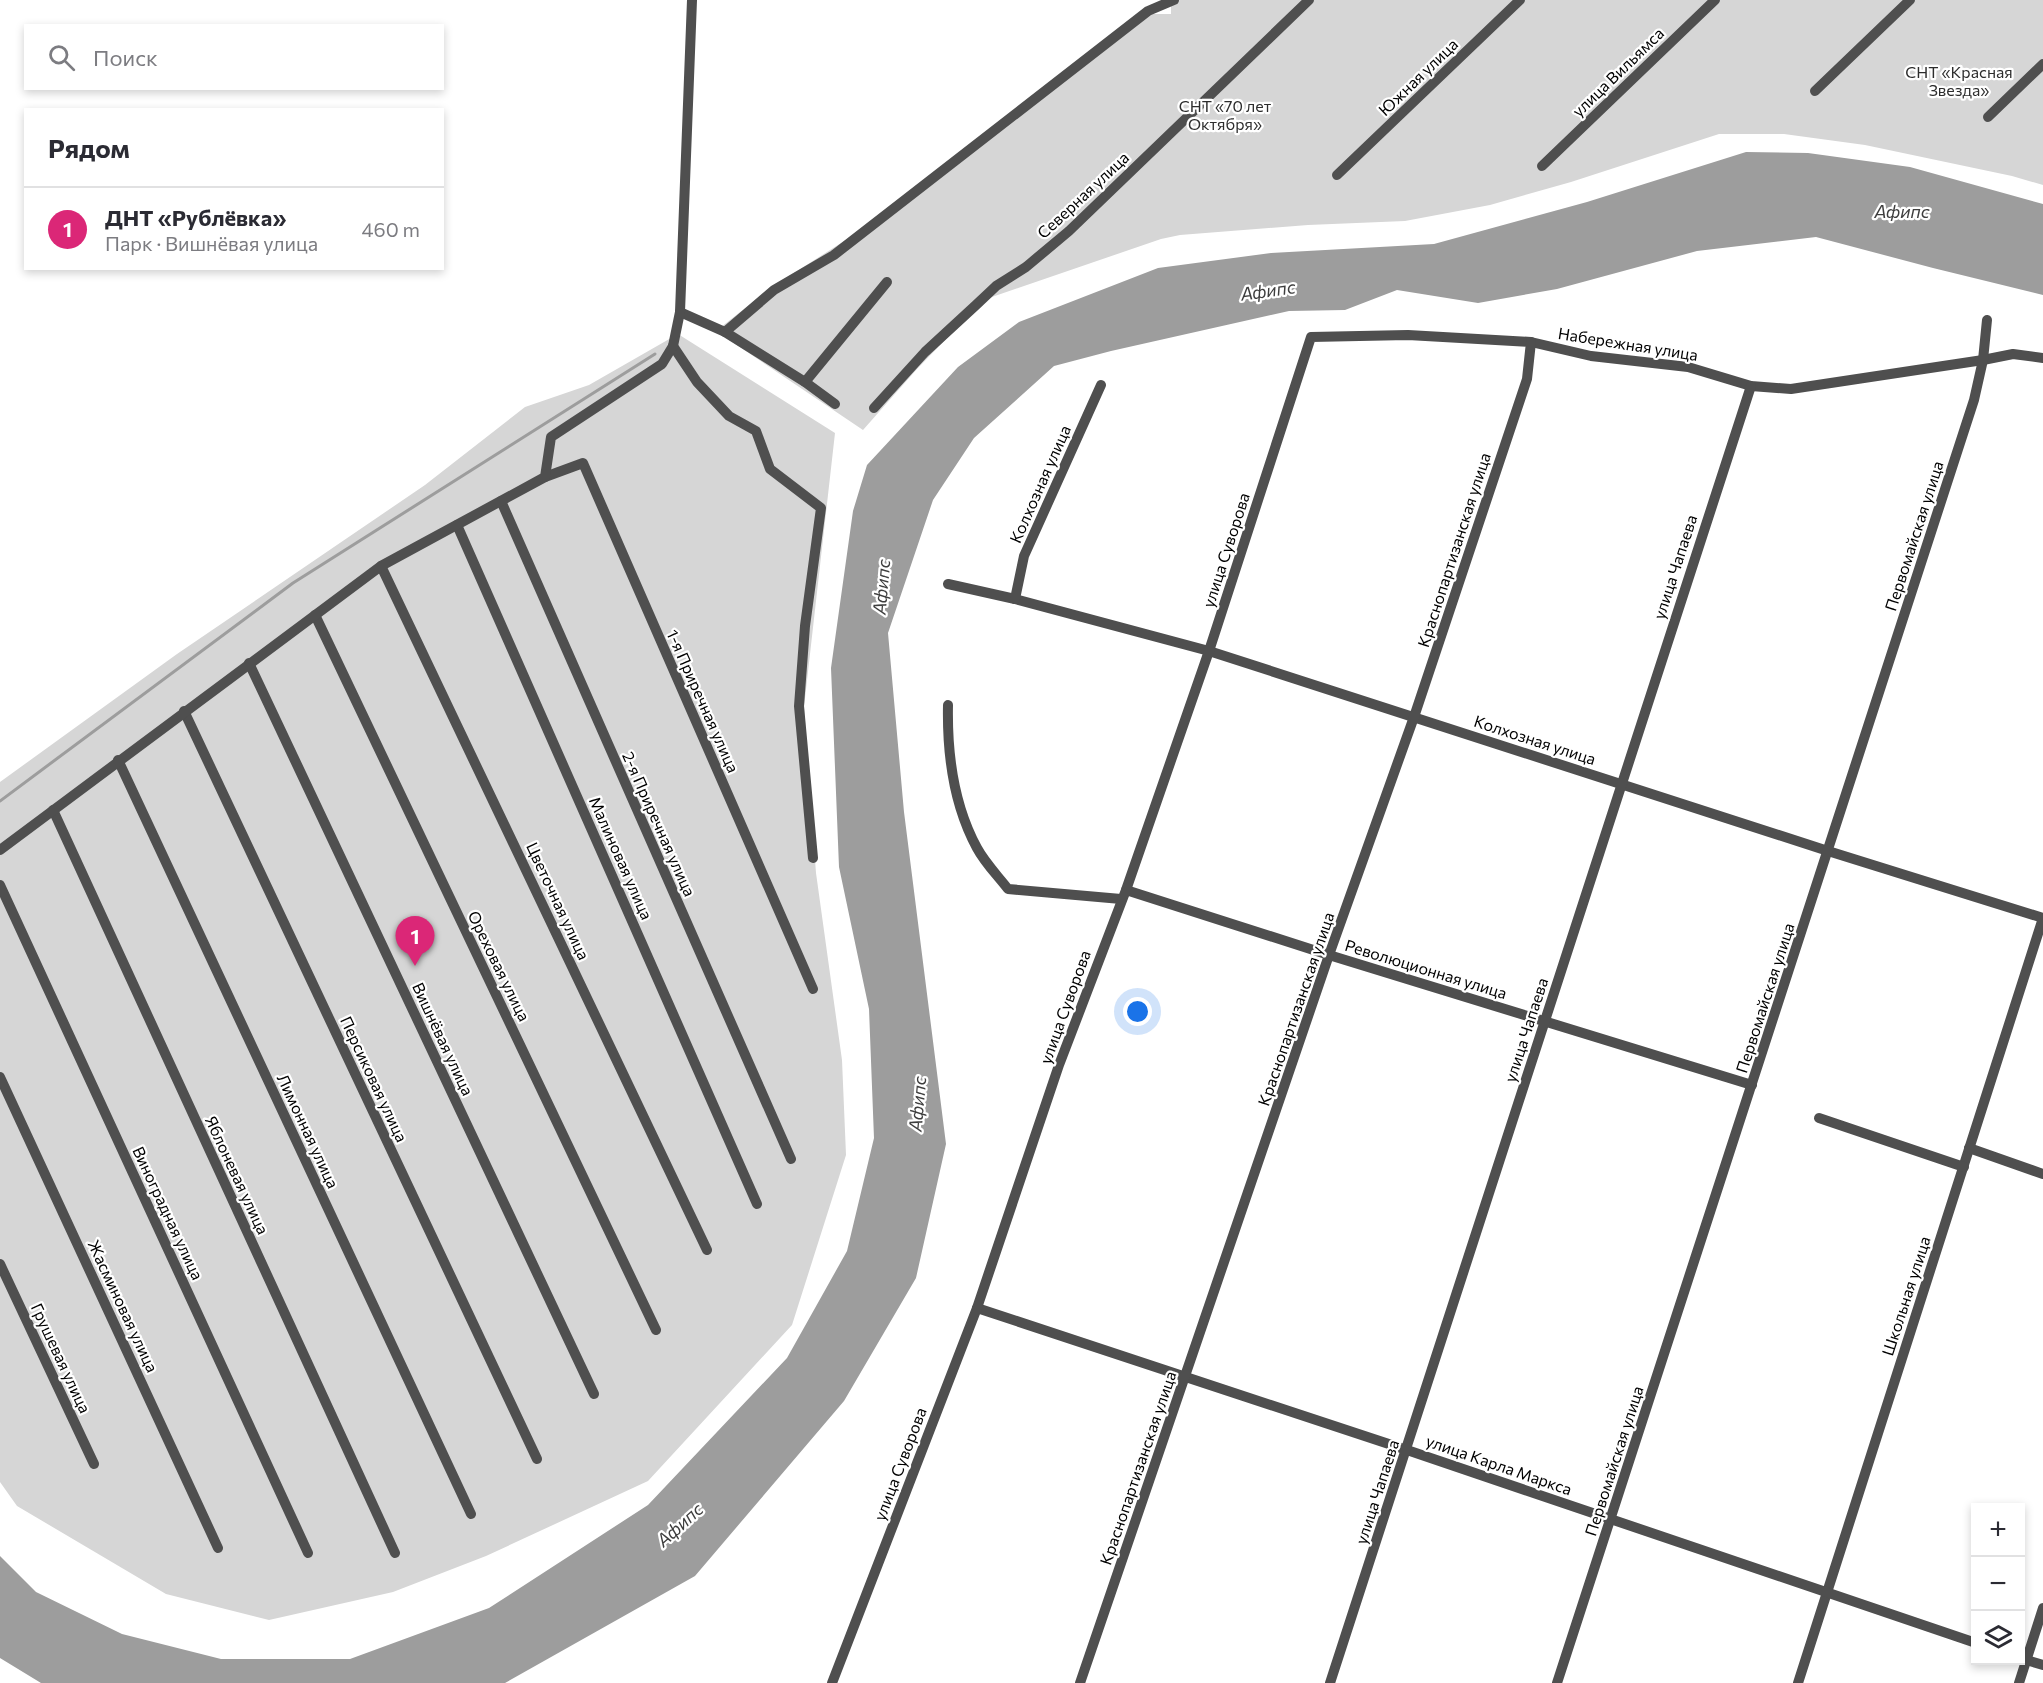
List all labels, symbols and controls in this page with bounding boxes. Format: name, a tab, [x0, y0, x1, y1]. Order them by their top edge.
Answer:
street label: улица Вильямса	[1568, 23, 1667, 120]
search box	[24, 24, 444, 90]
street label: Южная улица	[1374, 34, 1461, 119]
icon: search	[45, 41, 78, 74]
text: Поиск	[93, 44, 158, 71]
park label: СНТ «Красная Звезда»	[1905, 62, 2013, 99]
park label: СНТ «70 лет Октября»	[1179, 96, 1272, 133]
text: Рядом	[48, 132, 130, 163]
street label: Северная улица	[1033, 147, 1132, 242]
water label: Афипс	[1873, 200, 1930, 222]
text: ДНТ «Рублёвка»	[105, 204, 286, 231]
text: 1	[63, 217, 72, 241]
text: 460 m	[362, 217, 420, 241]
text: Парк · Вишнёвая улица	[105, 231, 318, 255]
water label: Афипс	[1238, 275, 1297, 305]
street label: Набережная улица	[1557, 323, 1699, 364]
street label: Колхозная улица	[1005, 422, 1074, 546]
street label: Краснопартизанская улица	[1413, 450, 1494, 650]
street label: Первомайская улица	[1880, 458, 1947, 613]
street label: улица Суворова	[1198, 490, 1253, 610]
street label: улица Чапаева	[1649, 512, 1700, 621]
water label: Афипс	[868, 558, 894, 616]
street label: 1-я Приречная улица	[663, 626, 744, 775]
street label: Колхозная улица	[1472, 711, 1598, 768]
street label: 2-я Приречная улица	[619, 748, 700, 899]
street label: Малиновая улица	[586, 793, 657, 922]
street label: Цветочная улица	[523, 839, 594, 962]
street label: Ореховая улица	[464, 907, 534, 1024]
street label: Краснопартизанская улица	[1253, 910, 1338, 1108]
pin: 1	[396, 916, 434, 966]
street label: Первомайская улица	[1731, 920, 1798, 1075]
street label: Революционная улица	[1343, 935, 1509, 1002]
street label: улица Суворова	[1035, 947, 1094, 1066]
street label: улица Чапаева	[1500, 975, 1551, 1084]
street label: Вишнёвая улица	[409, 979, 478, 1098]
your location	[1123, 997, 1152, 1026]
street label: Персиковая улица	[337, 1013, 412, 1145]
street label: Лимонная улица	[274, 1071, 343, 1191]
water label: Афипс	[904, 1075, 930, 1133]
street label: Яблоневая улица	[202, 1112, 273, 1237]
street label: Виноградная улица	[129, 1143, 208, 1282]
street label: Школьная улица	[1877, 1234, 1934, 1358]
street label: Жасминовая улица	[84, 1237, 162, 1375]
street label: Грушевая улица	[28, 1300, 95, 1416]
street label: Краснопартизанская улица	[1095, 1369, 1180, 1567]
street label: Первомайская улица	[1580, 1383, 1647, 1538]
street label: улица Суворова	[869, 1405, 930, 1523]
street label: улица Карла Маркса	[1424, 1431, 1575, 1498]
street label: улица Чапаева	[1351, 1437, 1402, 1546]
water label: Афипс	[651, 1497, 707, 1552]
map controls	[1971, 1503, 2025, 1665]
button: +	[1971, 1503, 2025, 1557]
button: −	[1971, 1557, 2025, 1611]
button: layers	[1971, 1611, 2025, 1665]

